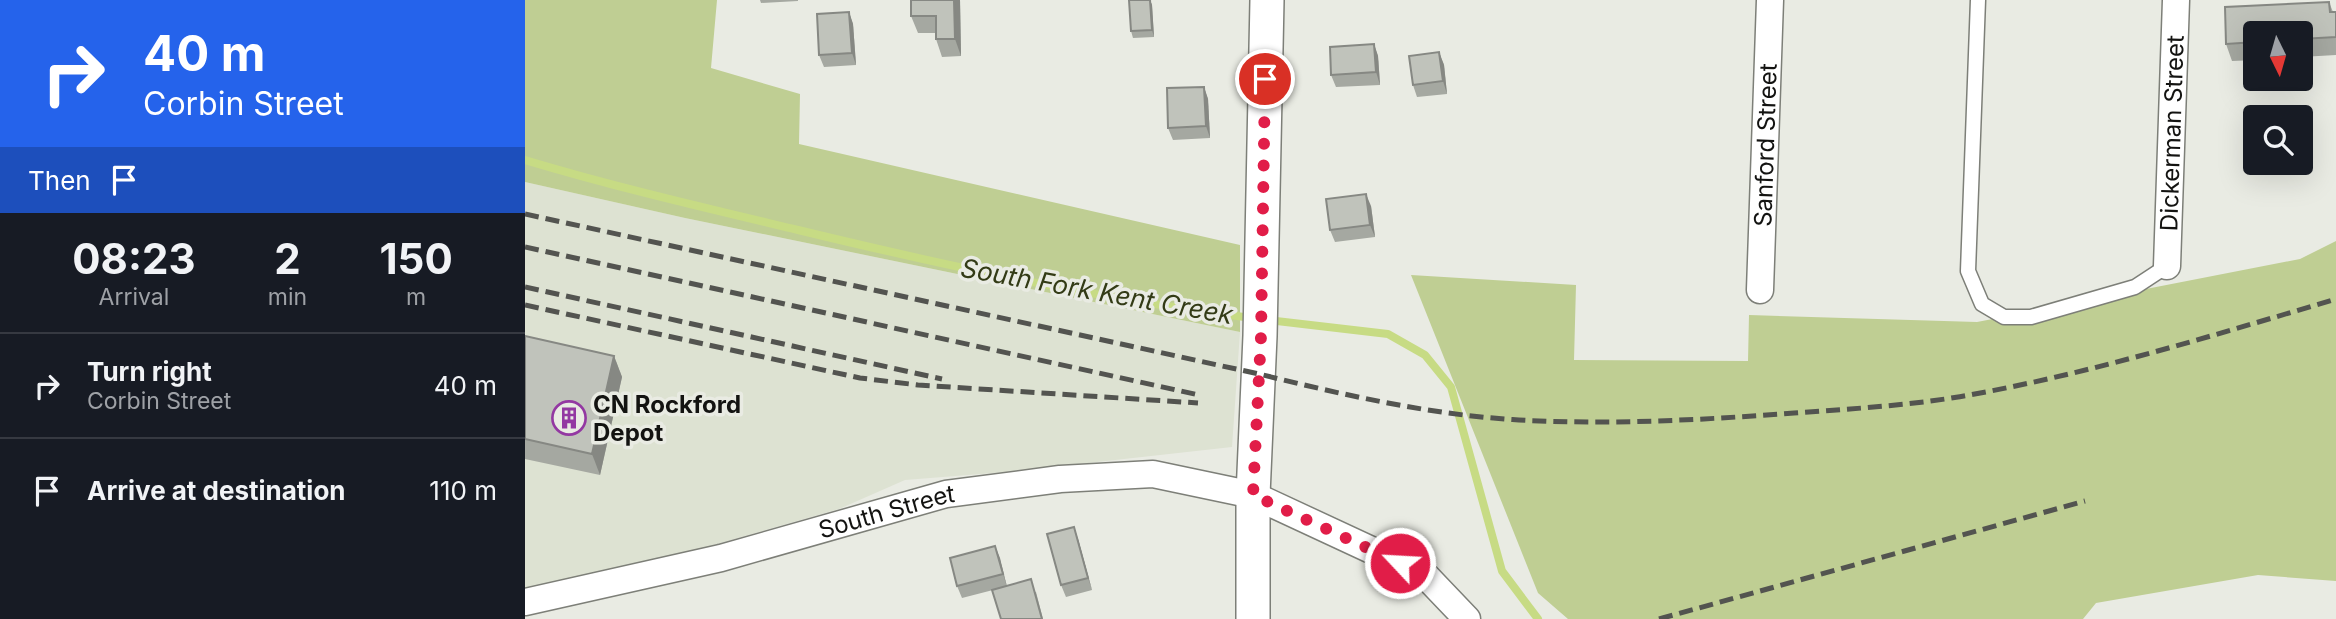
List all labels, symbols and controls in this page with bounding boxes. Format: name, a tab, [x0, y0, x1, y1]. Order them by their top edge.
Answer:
north arrow	[2243, 21, 2313, 91]
map controls	[2243, 21, 2313, 175]
text: 40 m	[143, 24, 266, 83]
icon: right	[28, 28, 119, 119]
street label: Dickerman Street	[2154, 34, 2189, 232]
pin	[1235, 49, 1295, 109]
icon: arrive	[1246, 60, 1284, 98]
street label: Sanford Street	[1748, 63, 1782, 227]
text: Corbin Street	[143, 84, 344, 123]
button: search	[2243, 105, 2313, 175]
icon: arrive	[105, 161, 143, 199]
text: Then	[28, 165, 91, 196]
text: 08:23	[72, 233, 196, 284]
text: 2	[274, 233, 301, 284]
text: 150	[379, 233, 453, 284]
water label: South Fork Kent Creek	[959, 252, 1236, 330]
text: Arrival	[99, 283, 169, 311]
text: min	[268, 283, 307, 311]
text: m	[406, 283, 426, 311]
text: Turn right	[87, 356, 212, 387]
icon: right	[28, 367, 66, 405]
text: 40 m	[434, 370, 497, 401]
text: Corbin Street	[87, 387, 231, 415]
place label: CN Rockford Depot	[593, 390, 741, 447]
building icon: CN Rockford Depot	[550, 399, 588, 437]
icon: arrive	[28, 472, 66, 510]
text: Arrive at destination	[87, 475, 346, 506]
text: 110 m	[429, 475, 497, 506]
street label: South Street	[815, 478, 956, 544]
position arrow	[1363, 526, 1437, 600]

